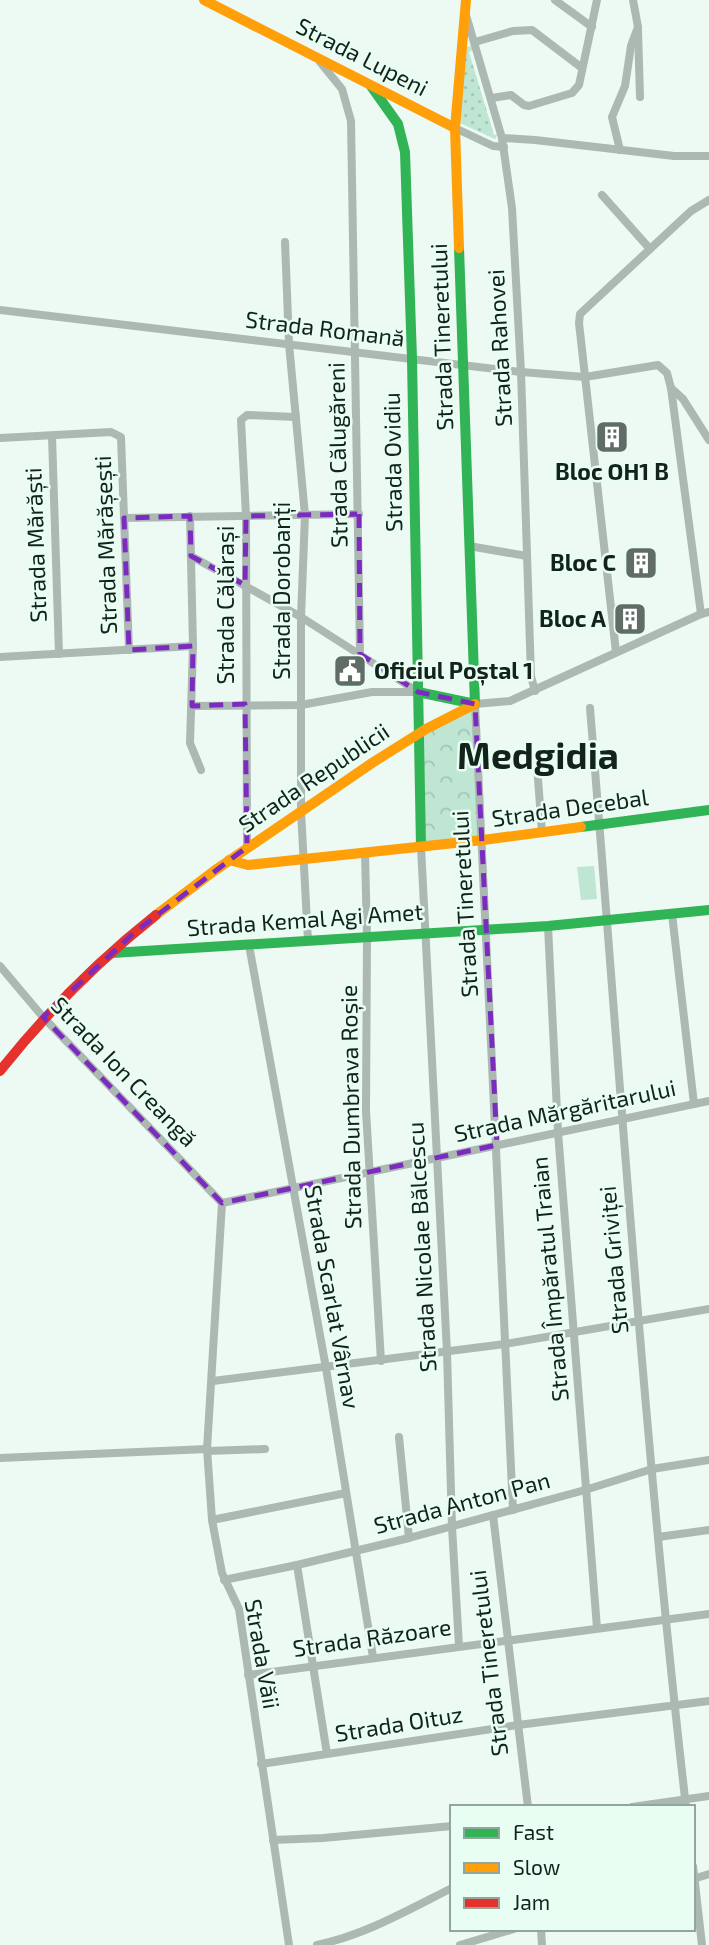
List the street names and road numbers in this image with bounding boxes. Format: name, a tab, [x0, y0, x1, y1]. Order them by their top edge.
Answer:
street label: Strada Lupeni	[292, 11, 433, 101]
street label: Strada Tineretului	[424, 243, 458, 431]
street label: Strada Rahovei	[481, 269, 517, 427]
street label: Strada Romană	[244, 304, 406, 352]
street label: Strada Călugăreni	[321, 362, 353, 548]
street label: Strada Ovidiu	[377, 392, 407, 532]
street label: Strada Mărășești	[88, 455, 124, 635]
street label: Strada Mărăști	[18, 467, 54, 623]
street label: Strada Dorobanți	[267, 502, 297, 680]
street label: Strada Călărași	[211, 526, 241, 684]
street label: Strada Republicii	[233, 716, 394, 838]
street label: Strada Decebal	[490, 782, 650, 832]
street label: Strada Tineretului	[445, 810, 483, 998]
street label: Strada Kemal Agi Amet	[186, 897, 424, 941]
street label: Strada Dumbrava Roșie	[334, 984, 368, 1230]
street label: Strada Ion Creangă	[46, 991, 203, 1152]
street label: Strada Mărgăritarului	[451, 1073, 678, 1147]
street label: Strada Nicolae Bălcescu	[400, 1121, 442, 1373]
street label: Strada Împăratul Traian	[524, 1155, 574, 1403]
street label: Strada Scarlat Vârnav	[300, 1183, 366, 1411]
street label: Strada Griviței	[593, 1185, 635, 1335]
street label: Strada Anton Pan	[371, 1465, 553, 1539]
street label: Strada Tineretului	[463, 1568, 513, 1758]
street label: Strada Văii	[240, 1597, 286, 1711]
street label: Strada Răzoare	[291, 1612, 453, 1662]
street label: Strada Oituz	[333, 1699, 465, 1747]

